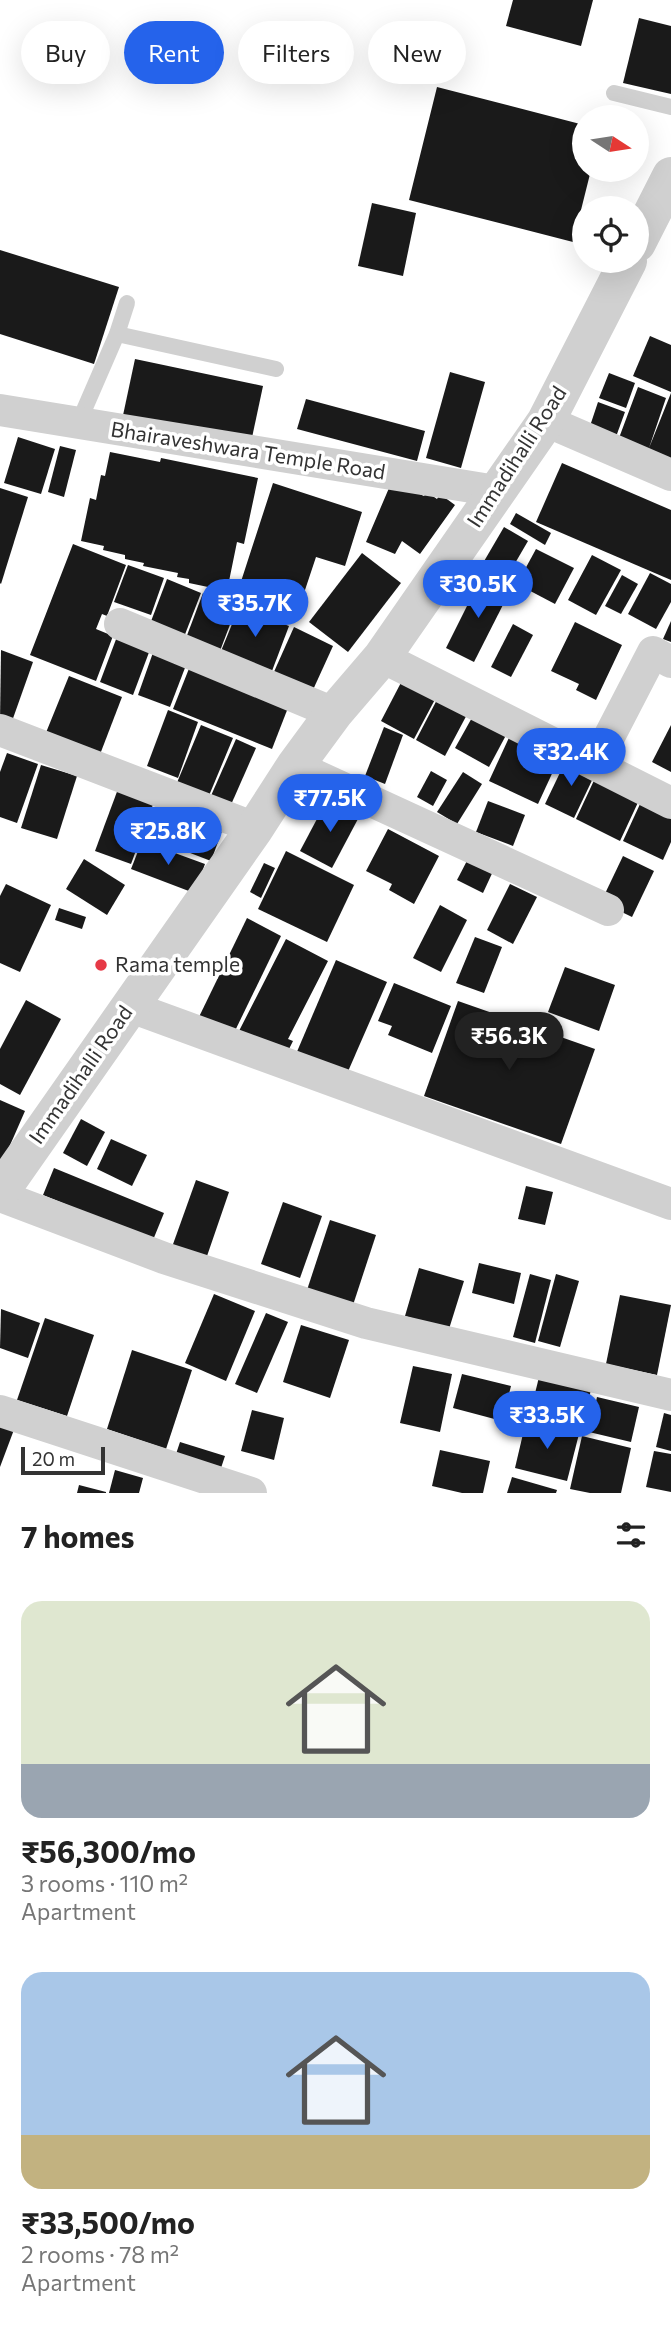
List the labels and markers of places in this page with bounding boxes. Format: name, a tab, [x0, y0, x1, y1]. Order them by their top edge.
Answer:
pin: ₹30.5K	[421, 560, 535, 620]
pin: ₹35.7K	[198, 580, 312, 639]
pin: ₹32.4K	[514, 728, 628, 788]
pin: ₹77.5K	[273, 774, 387, 834]
pin: ₹25.8K	[111, 808, 225, 867]
place label: Rama temple	[115, 951, 240, 976]
marker: Rama temple	[93, 957, 109, 973]
pin: ₹56.3K	[452, 1012, 566, 1072]
pin: ₹33.5K	[490, 1392, 604, 1451]

